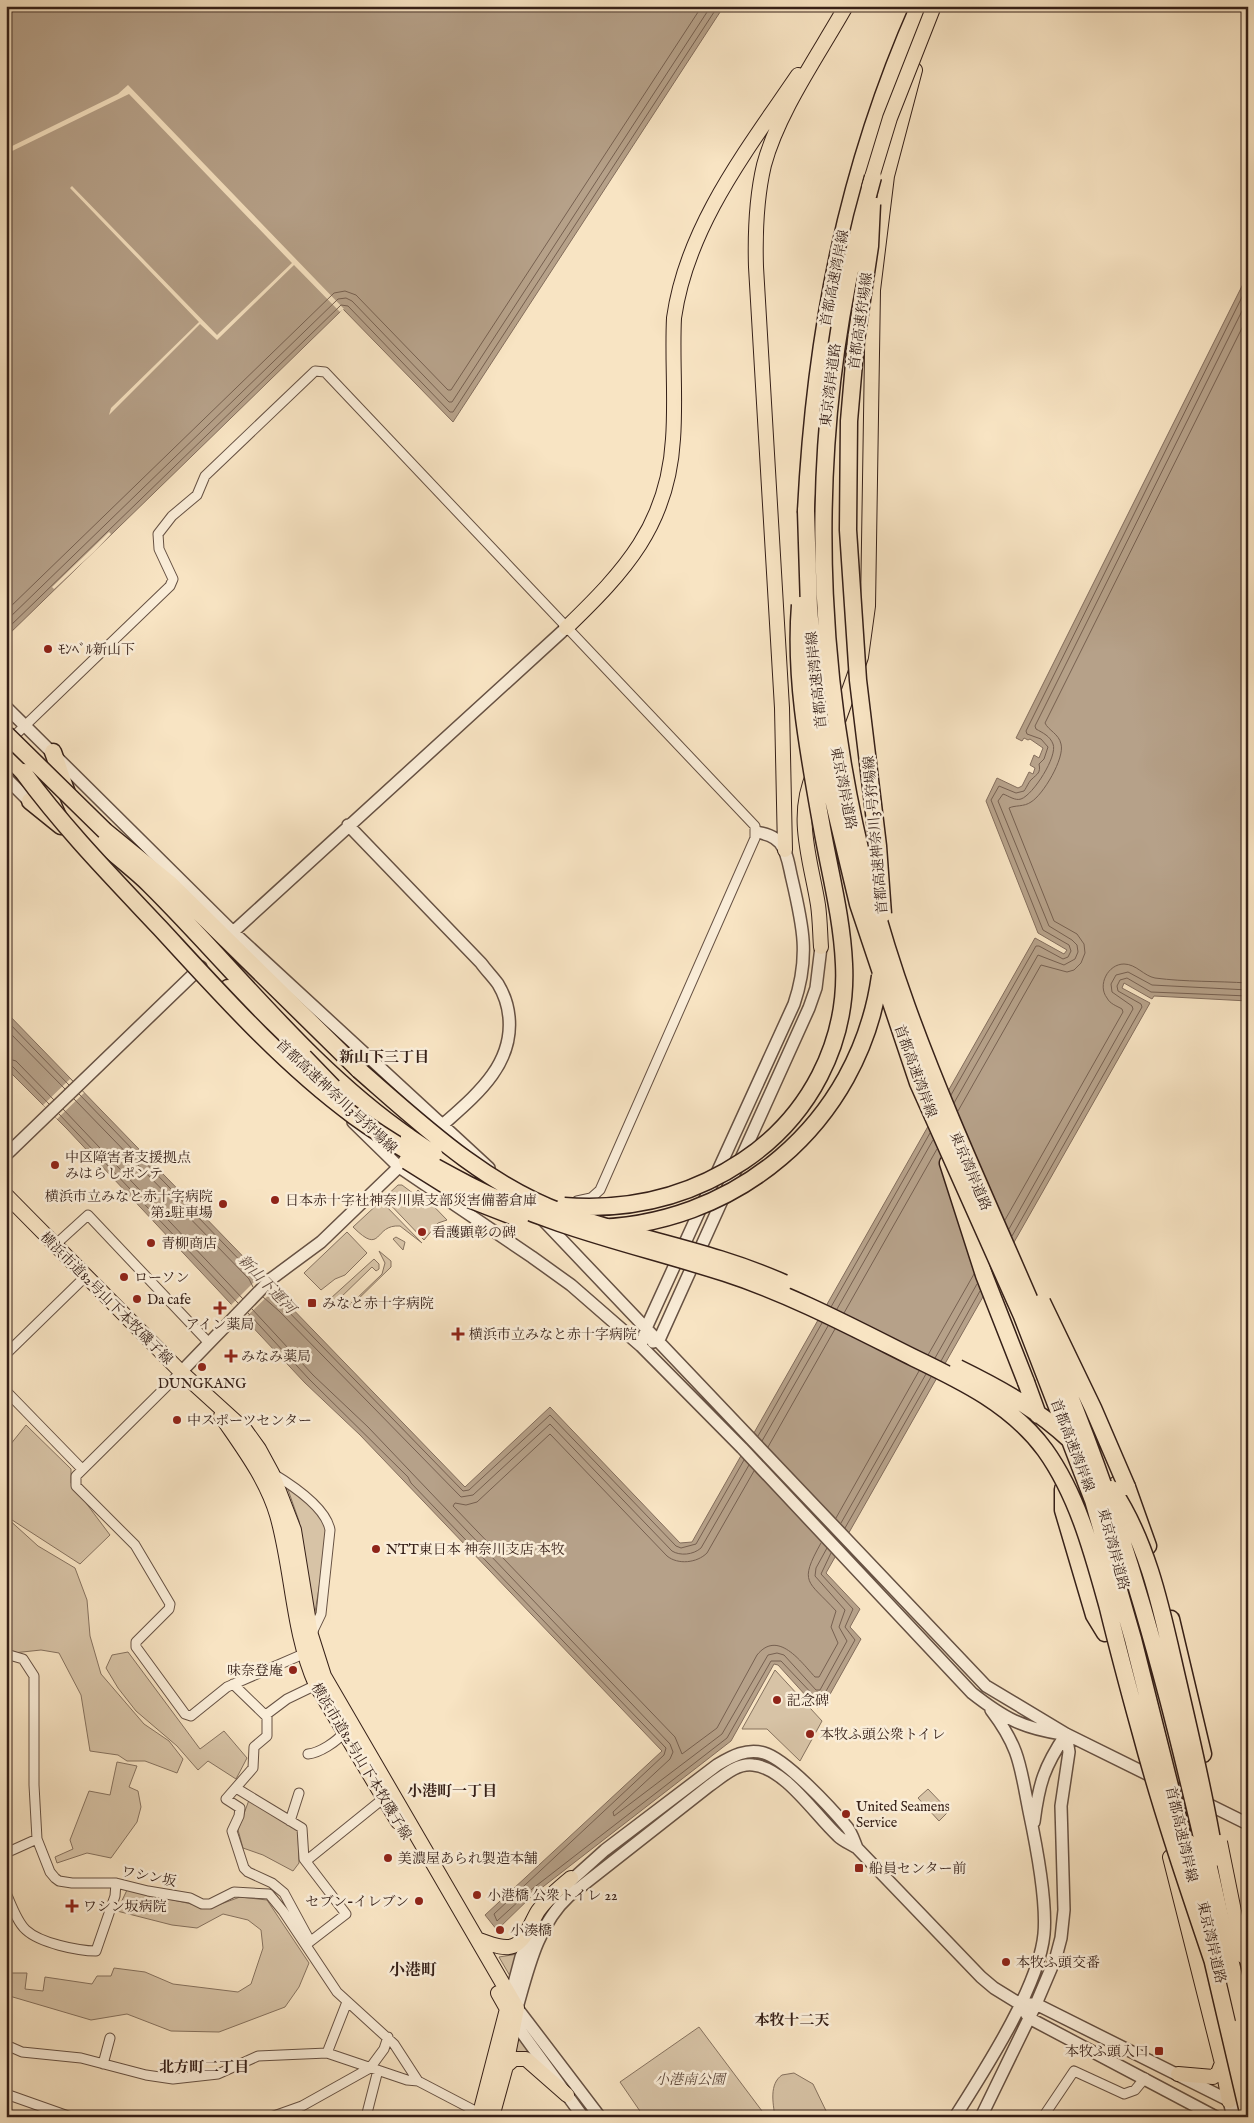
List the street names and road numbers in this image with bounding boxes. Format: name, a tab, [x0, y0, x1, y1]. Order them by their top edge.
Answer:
street label: 首都高速湾岸線	[817, 228, 853, 328]
street label: 首都高速狩場線	[845, 271, 877, 371]
street label: 東京湾岸道路	[817, 342, 845, 428]
street label: 首都高速湾岸線	[803, 630, 831, 730]
street label: 東京湾岸道路	[826, 745, 860, 831]
street label: 首都高速神奈川3号狩場線	[860, 755, 892, 915]
street label: 首都高速湾岸線	[890, 1022, 940, 1120]
street label: 首都高速神奈川3号狩場線	[272, 1036, 401, 1158]
street label: 東京湾岸道路	[945, 1129, 995, 1214]
street label: 横浜市道82号山下本牧磯子線	[36, 1229, 176, 1369]
street label: 首都高速湾岸線	[1046, 1396, 1098, 1494]
street label: 東京湾岸道路	[1093, 1506, 1133, 1592]
street label: 横浜市道82号山下本牧磯子線	[307, 1680, 415, 1843]
street label: 首都高速湾岸線	[1161, 1784, 1201, 1884]
street label: ワシン坂	[120, 1863, 178, 1891]
street label: 東京湾岸道路	[1193, 1899, 1229, 1985]

